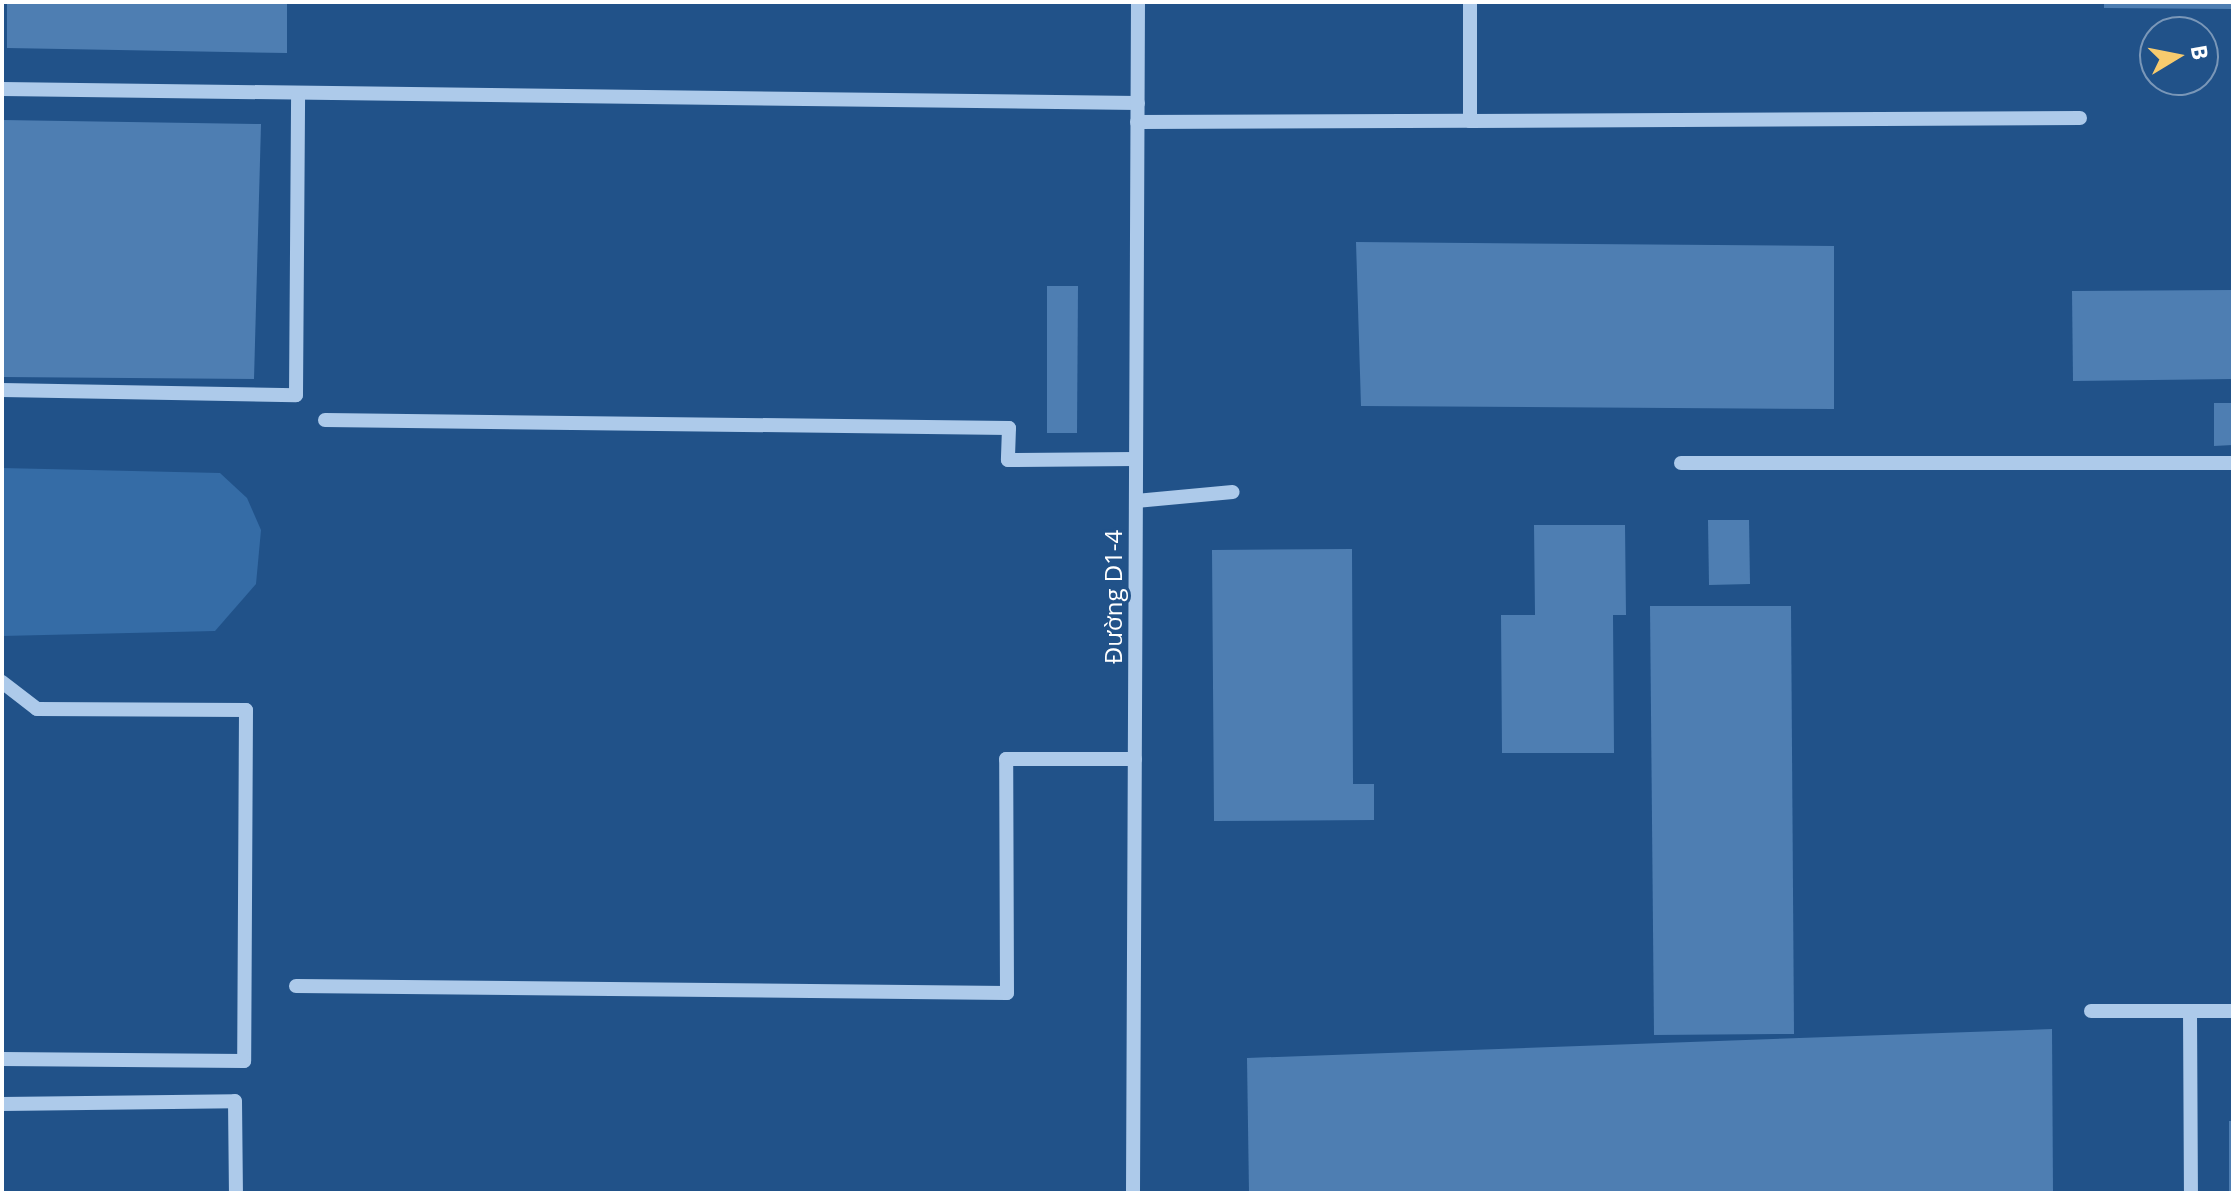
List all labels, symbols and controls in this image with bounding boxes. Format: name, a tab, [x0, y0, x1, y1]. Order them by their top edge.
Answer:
north arrow	[2139, 16, 2219, 96]
text: B	[2185, 42, 2217, 62]
street label: Đường D1-4	[1099, 530, 1127, 664]

